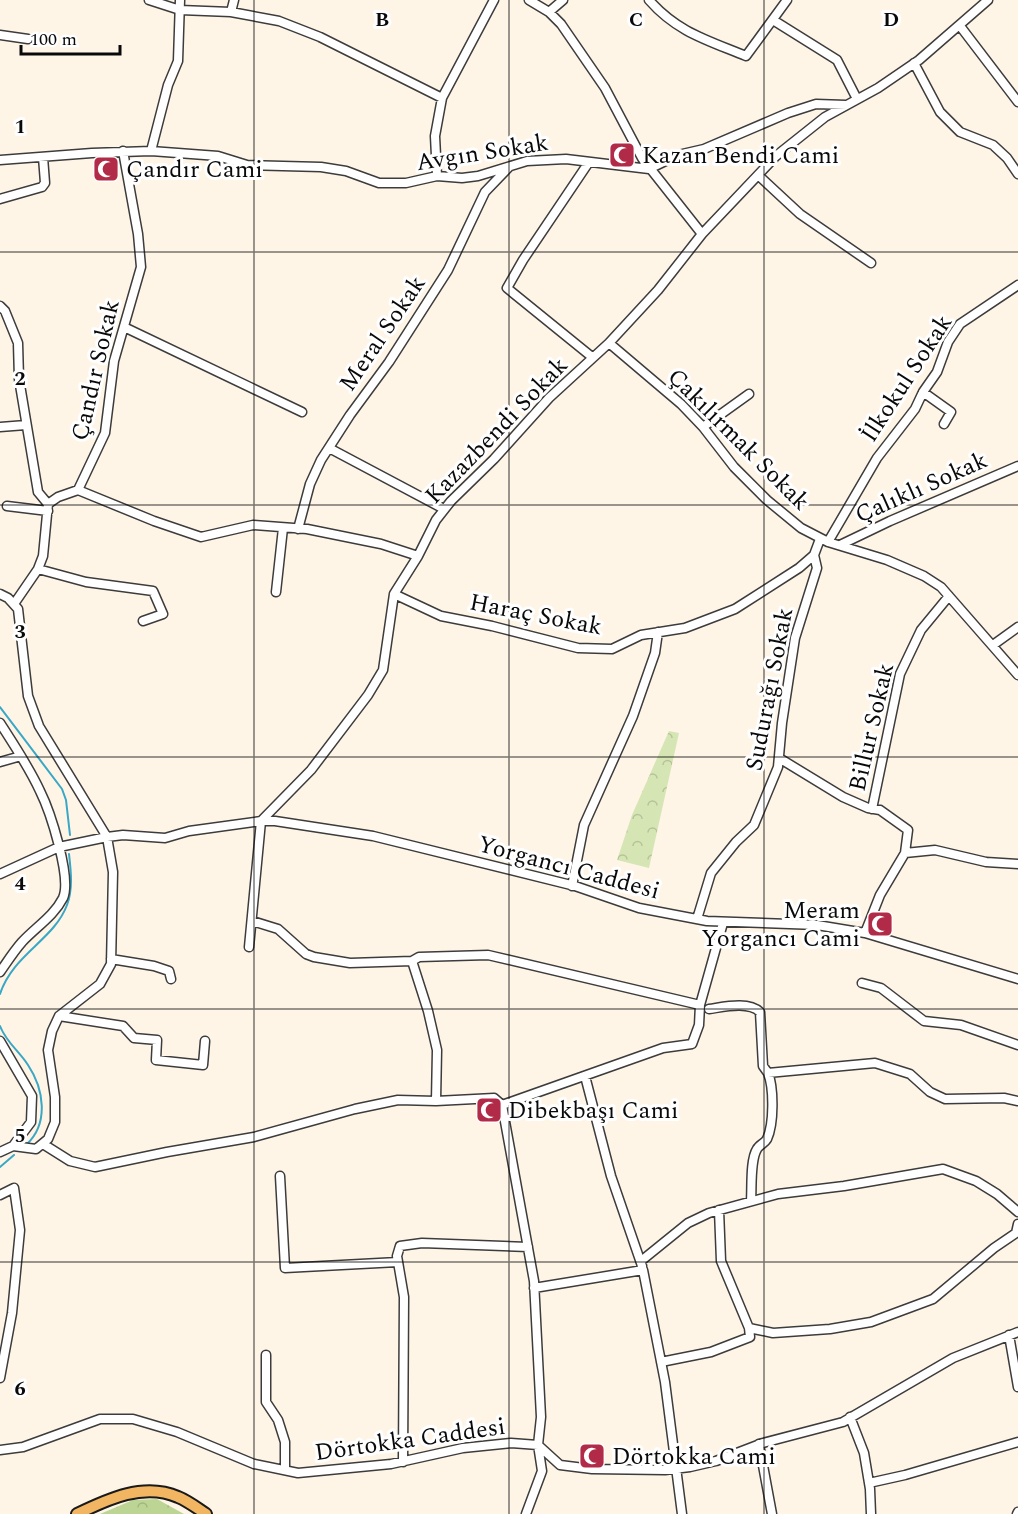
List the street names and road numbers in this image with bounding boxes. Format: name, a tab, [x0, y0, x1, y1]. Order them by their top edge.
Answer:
street label: Avgın Sokak	[413, 125, 551, 181]
street label: Meral Sokak	[331, 268, 435, 399]
street label: Çandır Sokak	[62, 296, 130, 444]
street label: İlkokul Sokak	[852, 307, 962, 450]
street label: Kazazbendi Sokak	[417, 349, 577, 513]
street label: Çakılırmak Sokak	[659, 360, 818, 519]
street label: Çalıklı Sokak	[849, 443, 993, 533]
street label: Haraç Sokak	[466, 584, 605, 645]
street label: Sudurağı Sokak	[737, 605, 803, 774]
street label: Billur Sokak	[840, 660, 904, 795]
street label: Yorgancı Caddesi	[474, 826, 664, 910]
street label: Dörtokka Caddesi	[313, 1409, 508, 1471]

